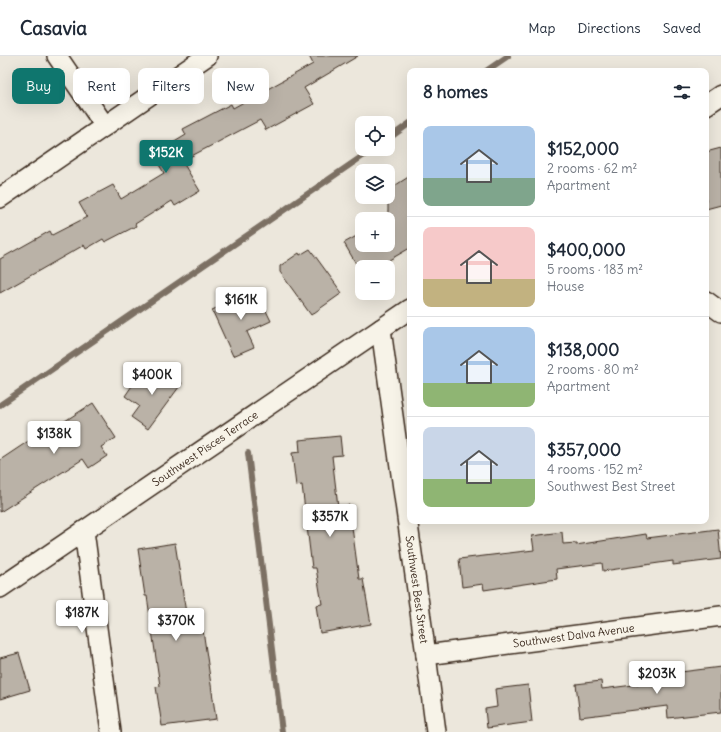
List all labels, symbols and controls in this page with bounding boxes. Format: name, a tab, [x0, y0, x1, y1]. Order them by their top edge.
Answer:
text: Casavia	[20, 16, 87, 40]
text: Map	[528, 19, 555, 37]
text: Directions	[577, 19, 641, 37]
text: Saved	[663, 19, 701, 37]
chip: Buy	[12, 68, 65, 104]
chip: Rent	[73, 68, 130, 104]
chip: Filters	[138, 68, 204, 104]
chip: New	[212, 68, 269, 104]
text: 8 homes	[423, 81, 488, 103]
icon: filters	[671, 81, 693, 103]
map controls	[355, 116, 395, 300]
button: locate	[355, 116, 395, 156]
text: $152,000	[547, 138, 619, 160]
pin: $152K	[138, 140, 194, 174]
icon: home	[455, 142, 503, 190]
text: $152K	[149, 144, 183, 161]
text: 2 rooms · 62 m²	[547, 160, 637, 177]
button: layers	[355, 164, 395, 204]
text: Apartment	[547, 177, 610, 194]
button: +	[355, 212, 395, 252]
text: $400,000	[547, 239, 626, 261]
icon: home	[455, 243, 503, 291]
button: −	[355, 260, 395, 300]
text: 5 rooms · 183 m²	[547, 261, 643, 278]
text: House	[547, 278, 584, 295]
pin: $161K	[213, 287, 269, 321]
text: $161K	[225, 291, 257, 308]
text: $138,000	[547, 339, 619, 361]
icon: home	[455, 343, 503, 391]
text: 2 rooms · 80 m²	[547, 361, 639, 378]
pin: $400K	[124, 362, 180, 396]
text: $400K	[132, 366, 172, 383]
text: Apartment	[547, 378, 610, 395]
street label: Southwest Pisces Terrace	[149, 407, 261, 489]
pin: $138K	[26, 421, 82, 455]
text: $138K	[36, 425, 72, 442]
text: $357,000	[547, 439, 621, 461]
icon: home	[455, 443, 503, 491]
text: 4 rooms · 152 m²	[547, 461, 643, 478]
text: Southwest Best Street	[547, 478, 675, 495]
pin: $357K	[302, 504, 358, 538]
text: $357K	[312, 508, 348, 525]
street label: Southwest Best Street	[403, 535, 431, 645]
pin: $187K	[54, 600, 110, 634]
text: $187K	[65, 604, 99, 621]
pin: $370K	[148, 608, 204, 642]
text: $370K	[157, 612, 195, 629]
street label: Southwest Dalva Avenue	[512, 621, 635, 650]
pin: $203K	[629, 661, 685, 695]
text: $203K	[638, 665, 676, 682]

